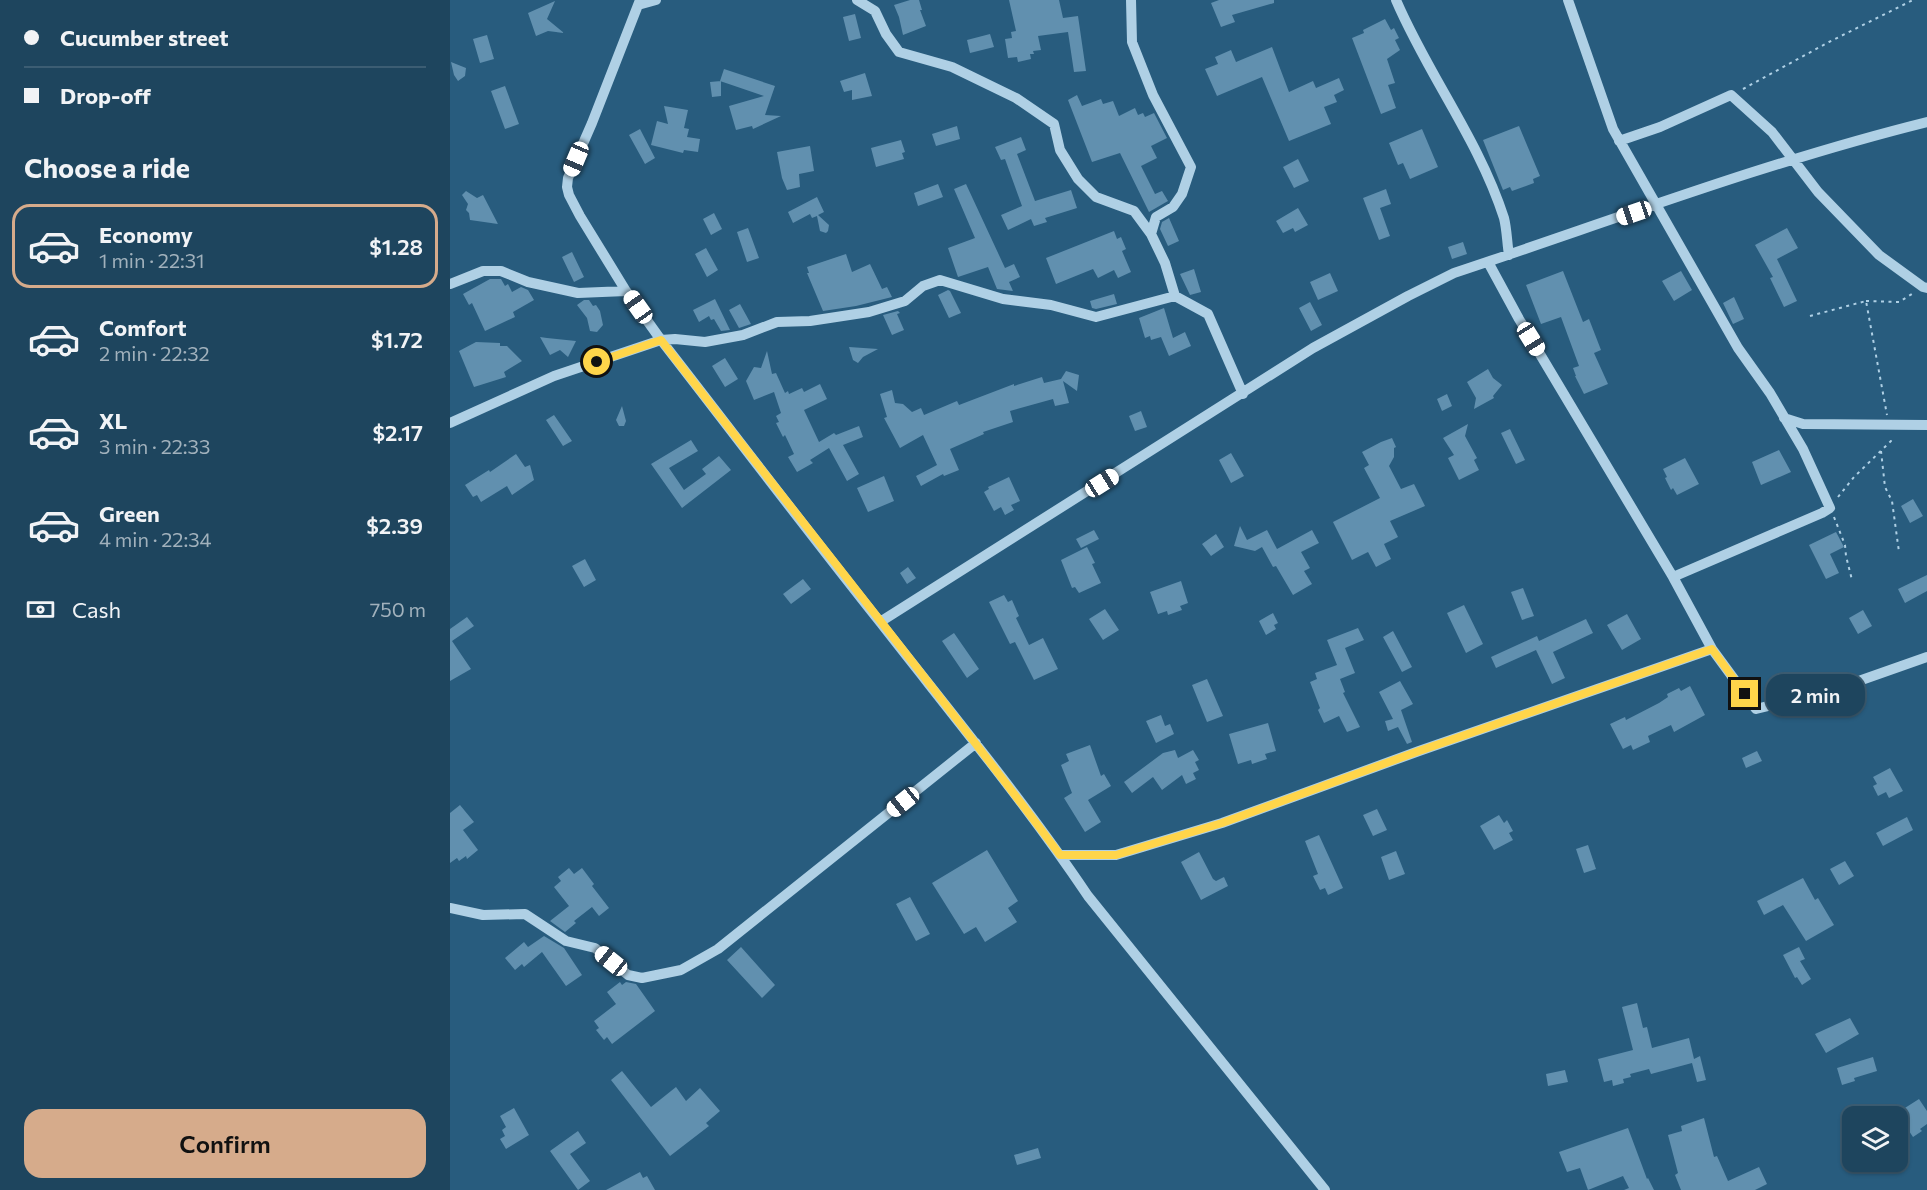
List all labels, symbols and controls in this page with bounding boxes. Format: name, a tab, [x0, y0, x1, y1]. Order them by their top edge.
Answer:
text: Cucumber street	[60, 24, 228, 51]
text: Drop-off	[60, 82, 151, 109]
car	[561, 139, 591, 179]
text: Choose a ride	[24, 151, 190, 184]
car	[1614, 199, 1654, 227]
icon: car	[27, 219, 81, 273]
text: Economy	[99, 221, 193, 248]
text: $1.28	[369, 233, 423, 260]
text: 1 min · 22:31	[99, 248, 205, 272]
car	[620, 287, 656, 327]
icon: car	[27, 312, 81, 366]
text: Comfort	[99, 314, 187, 341]
car	[1514, 319, 1548, 359]
text: $1.72	[371, 326, 423, 353]
text: 2 min · 22:32	[99, 341, 210, 365]
route start	[583, 348, 610, 375]
icon: car	[27, 405, 81, 459]
text: XL	[99, 407, 127, 434]
text: $2.17	[372, 419, 423, 446]
text: 3 min · 22:33	[99, 434, 210, 458]
car	[1082, 466, 1122, 500]
icon: car	[27, 498, 81, 552]
text: Green	[99, 500, 160, 527]
text: $2.39	[366, 512, 423, 539]
text: 4 min · 22:34	[99, 527, 212, 551]
icon: cash	[24, 593, 57, 626]
text: Cash	[72, 596, 121, 623]
text: 750 m	[370, 597, 426, 621]
callout: 2 min	[1766, 673, 1865, 715]
route end	[1731, 680, 1758, 707]
text: 2 min	[1791, 683, 1840, 707]
car	[883, 784, 923, 820]
car	[591, 943, 631, 979]
map controls	[1842, 1106, 1908, 1172]
button: layers	[1842, 1106, 1908, 1172]
button: Confirm	[24, 1109, 426, 1178]

